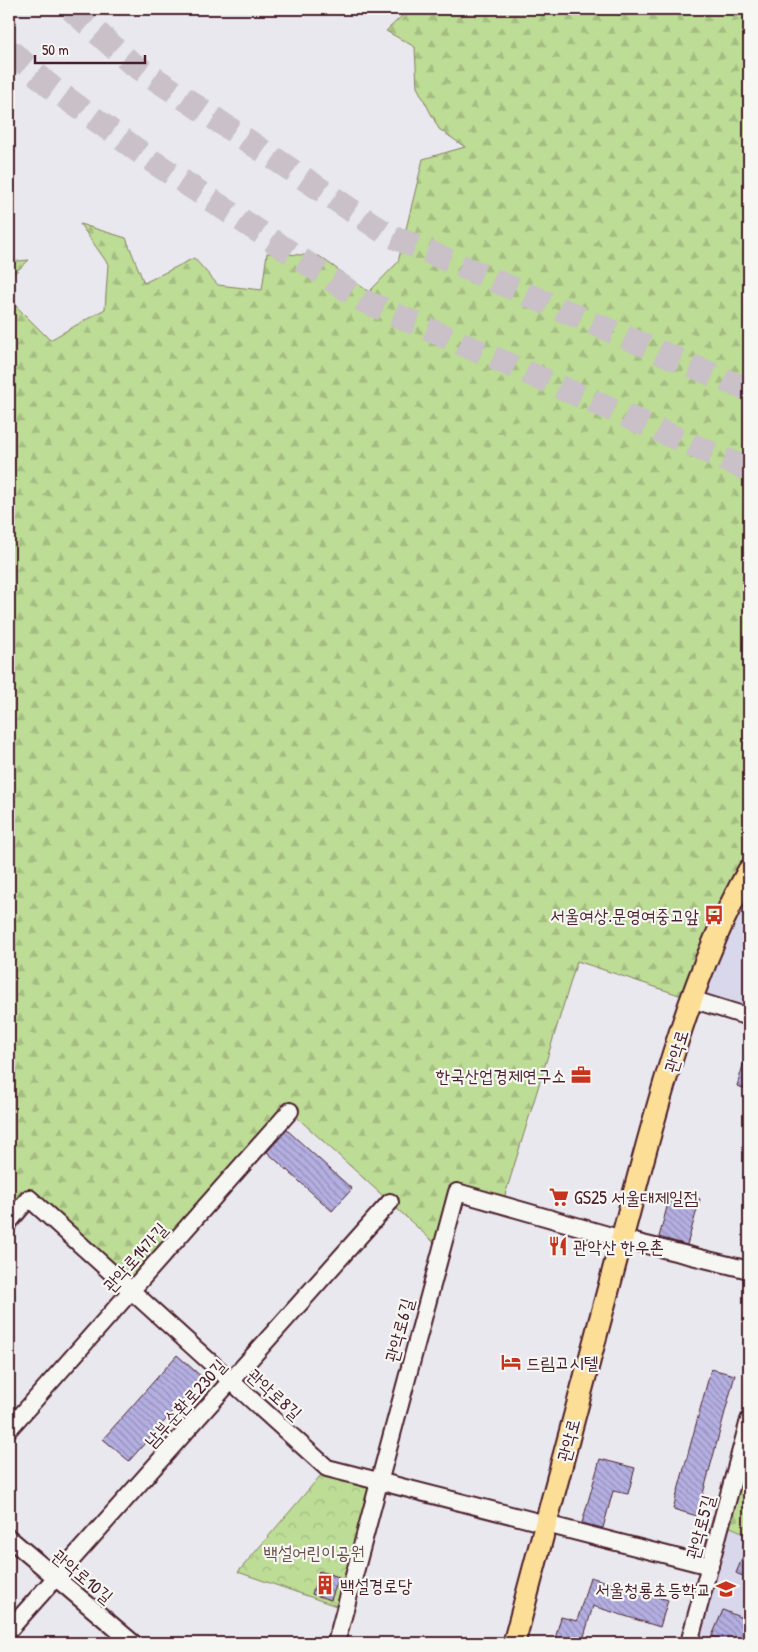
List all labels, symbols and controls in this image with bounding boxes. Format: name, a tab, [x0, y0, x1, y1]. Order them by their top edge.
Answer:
scale bar	[35, 32, 145, 64]
text: 50 m	[42, 39, 69, 60]
place label: 서울여상.문영여중고앞	[550, 903, 700, 928]
bus stop icon: 서울여상.문영여중고앞	[703, 904, 725, 926]
street label: 관악로	[658, 1027, 694, 1075]
place label: 한국산업경제연구소	[436, 1063, 566, 1088]
office icon: 한국산업경제연구소	[570, 1064, 592, 1086]
place label: GS25 서울대제일점	[574, 1185, 699, 1210]
supermarket icon: GS25 서울대제일점	[548, 1186, 570, 1208]
street label: 관악로14가길	[97, 1216, 173, 1297]
place label: 관악산 한우촌	[573, 1234, 664, 1259]
restaurant icon: 관악산 한우촌	[547, 1235, 569, 1257]
street label: 관악로6길	[378, 1295, 420, 1365]
place label: 드림고시텔	[526, 1350, 598, 1375]
hotel icon: 드림고시텔	[500, 1351, 522, 1373]
street label: 남부순환로230길	[138, 1353, 232, 1453]
street label: 관악로8길	[242, 1363, 308, 1426]
street label: 관악로	[550, 1416, 586, 1464]
street label: 관악로5길	[679, 1492, 721, 1562]
park label: 백설어린이공원	[263, 1540, 365, 1565]
street label: 관악로10길	[47, 1543, 119, 1609]
place label: 백설경로당	[340, 1573, 413, 1598]
building icon: 백설경로당	[314, 1574, 336, 1596]
place label: 서울청룡초등학교	[595, 1577, 711, 1602]
school or university icon: 서울청룡초등학교	[715, 1578, 737, 1600]

